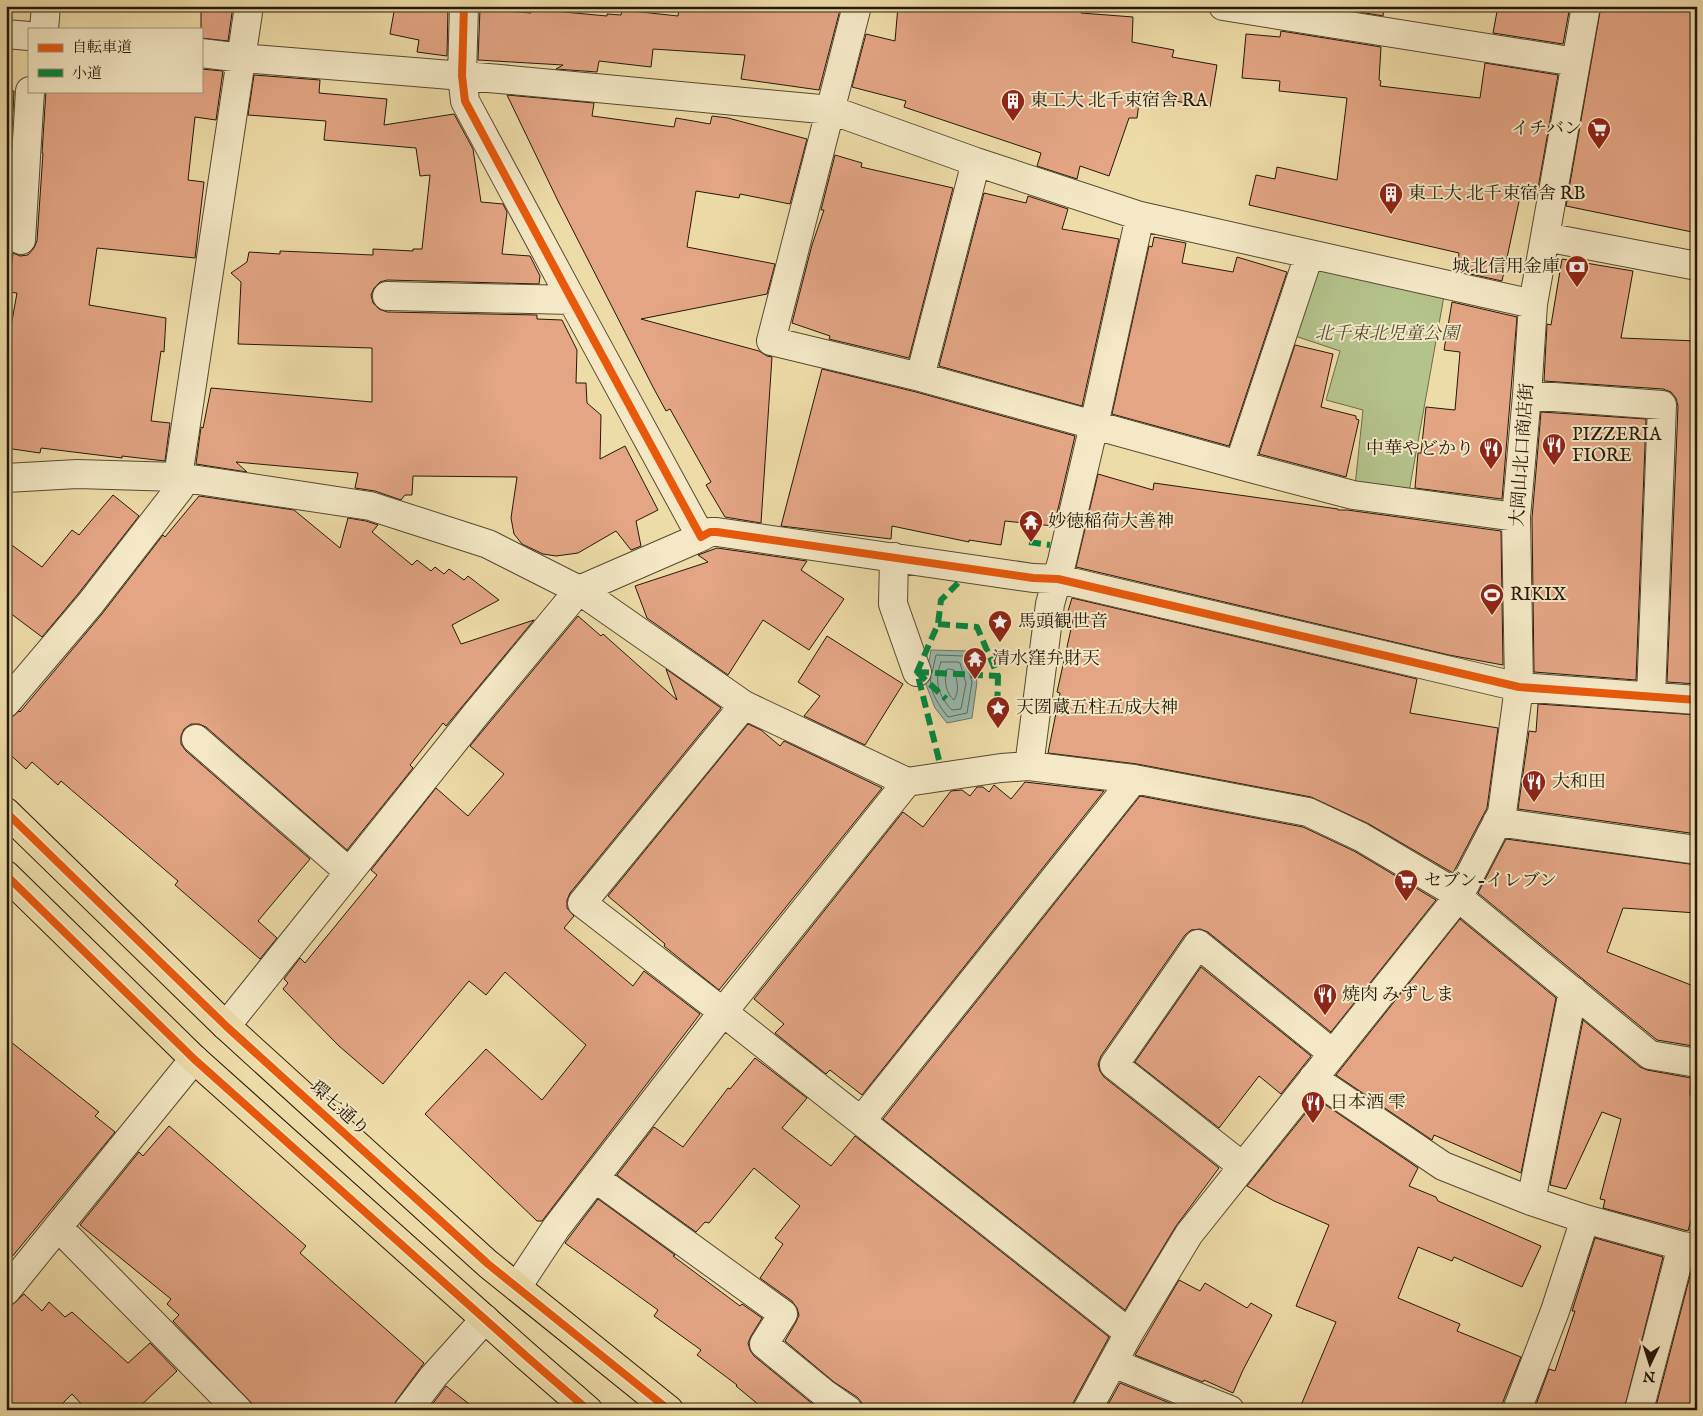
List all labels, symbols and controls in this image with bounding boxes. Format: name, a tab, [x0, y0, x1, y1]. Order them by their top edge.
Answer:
legend	[28, 28, 202, 92]
text: 自転車道	[72, 38, 132, 57]
text: 小道	[72, 64, 102, 83]
building icon: 東工大 北千束宿舎 RA	[1000, 88, 1026, 122]
place label: 東工大 北千束宿舎 RA	[1030, 90, 1208, 113]
supermarket icon: イチバン	[1586, 116, 1612, 150]
place label: イチバン	[1511, 118, 1582, 141]
building icon: 東工大 北千束宿舎 RB	[1378, 181, 1404, 215]
place label: 東工大 北千束宿舎 RB	[1408, 183, 1585, 206]
bank icon: 城北信用金庫	[1564, 254, 1590, 288]
place label: 城北信用金庫	[1452, 256, 1560, 279]
park label: 北千束北児童公園	[1315, 323, 1462, 346]
street label: 大岡山北口商店街	[1507, 382, 1539, 528]
place label: PIZZERIA FIORE	[1572, 424, 1662, 468]
restaurant icon: PIZZERIA FIORE	[1541, 432, 1567, 466]
restaurant icon: 中華やどかり	[1478, 436, 1504, 470]
place label: 中華やどかり	[1366, 438, 1474, 461]
temple icon: 妙徳稲荷大善神	[1018, 509, 1044, 543]
place label: 妙徳稲荷大善神	[1048, 511, 1174, 534]
sports icon: RIKIX	[1479, 582, 1505, 616]
place label: RIKIX	[1510, 584, 1567, 607]
place icon: 馬頭観世音	[987, 609, 1013, 643]
place label: 馬頭観世音	[1018, 611, 1108, 634]
temple icon: 清水窪弁財天	[962, 646, 988, 680]
place label: 清水窪弁財天	[992, 648, 1100, 671]
place icon: 天圀蔵五柱五成大神	[985, 695, 1011, 729]
place label: 天圀蔵五柱五成大神	[1016, 697, 1178, 720]
restaurant icon: 大和田	[1521, 769, 1547, 803]
place label: 大和田	[1552, 771, 1606, 794]
supermarket icon: セブン-イレブン	[1393, 868, 1419, 902]
place label: セブン-イレブン	[1424, 870, 1557, 893]
restaurant icon: 焼肉 みずしま	[1312, 982, 1338, 1016]
place label: 焼肉 みずしま	[1342, 984, 1454, 1007]
street label: 環七通り	[305, 1076, 373, 1142]
restaurant icon: 日本酒 雫	[1300, 1090, 1326, 1124]
place label: 日本酒 雫	[1330, 1092, 1406, 1115]
north arrow	[1626, 1338, 1676, 1388]
text: N	[1642, 1367, 1657, 1385]

